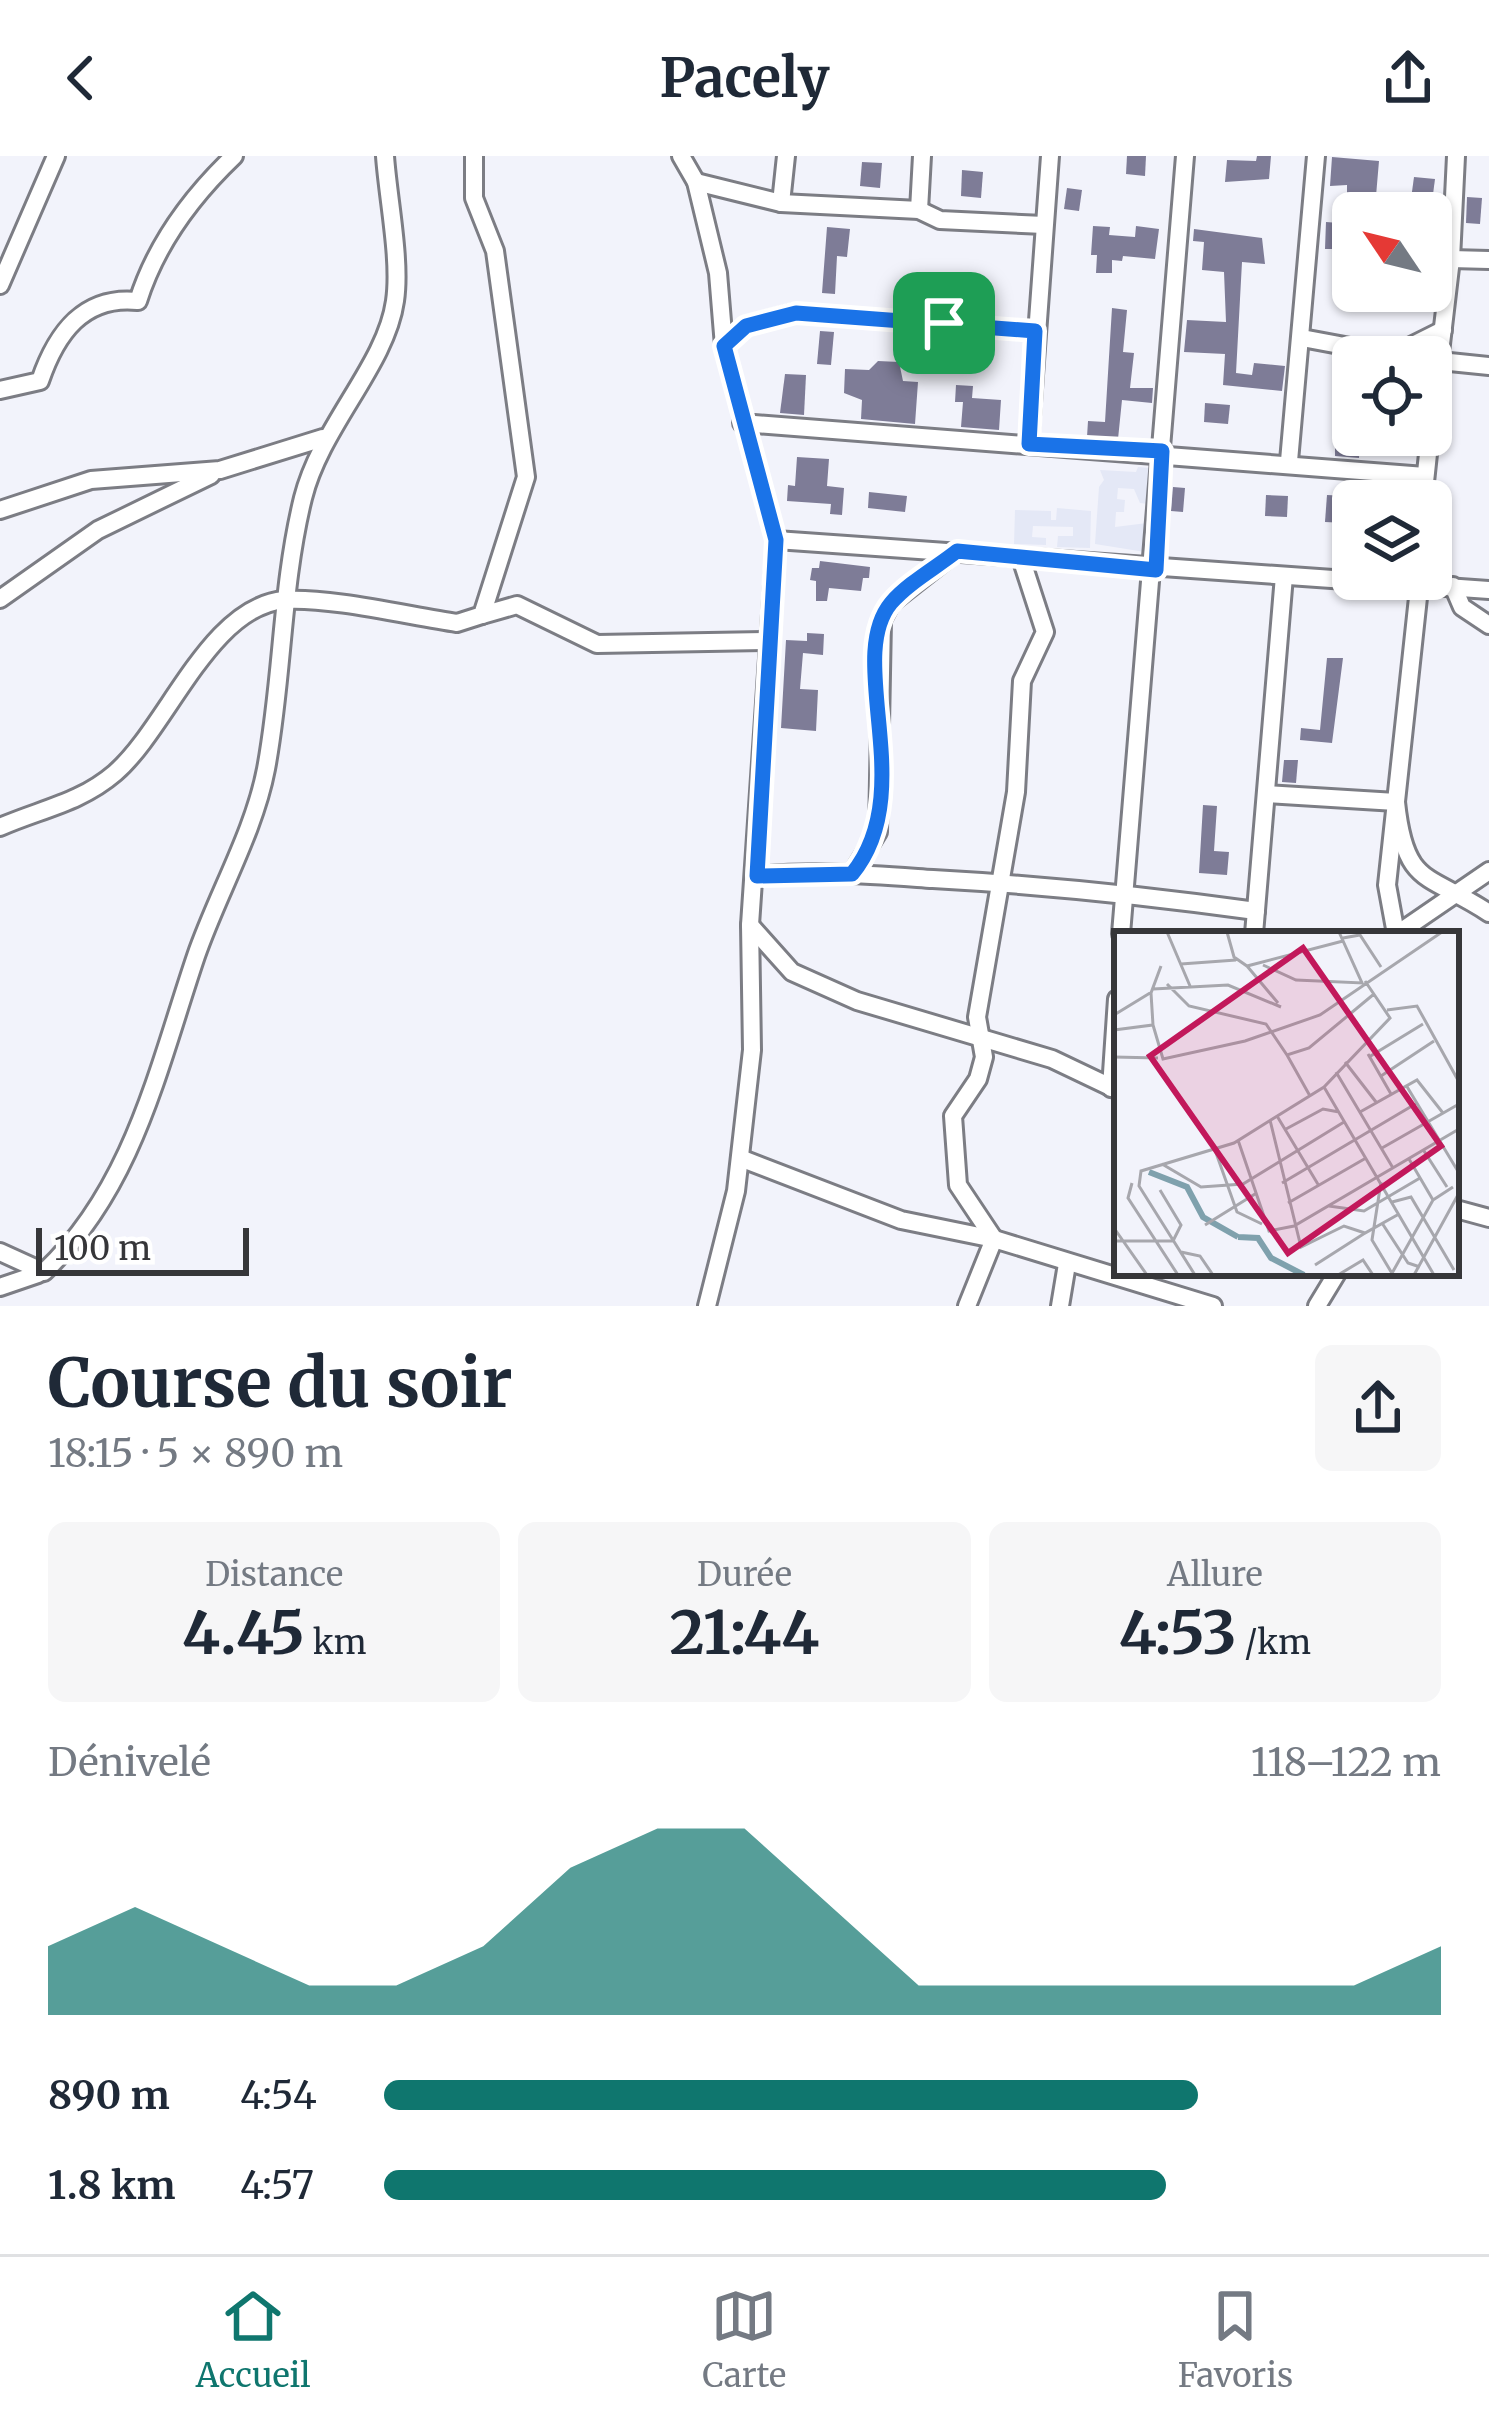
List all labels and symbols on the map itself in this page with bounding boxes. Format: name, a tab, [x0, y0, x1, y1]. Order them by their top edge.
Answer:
north arrow	[1332, 192, 1452, 312]
pin	[893, 272, 995, 374]
inset map	[1114, 931, 1459, 1276]
scale bar	[36, 1222, 249, 1275]

